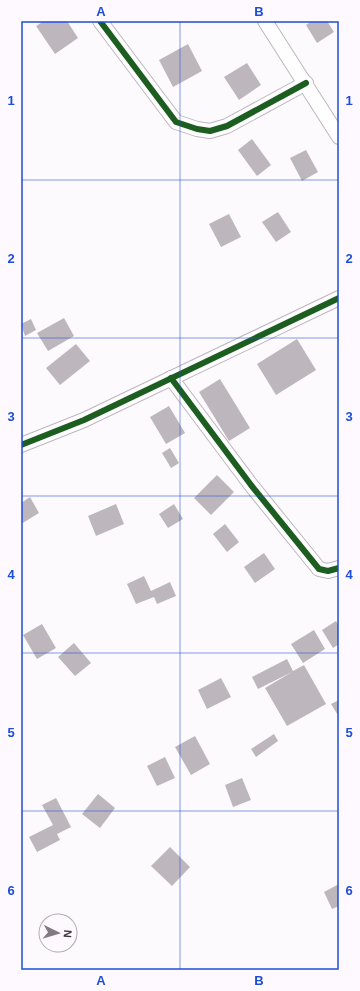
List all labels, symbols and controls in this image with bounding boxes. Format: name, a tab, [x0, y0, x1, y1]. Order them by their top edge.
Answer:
text: A	[96, 4, 106, 19]
text: B	[254, 4, 264, 19]
text: 1	[7, 93, 15, 108]
text: 1	[345, 93, 353, 108]
text: 2	[7, 251, 15, 266]
text: 2	[345, 251, 353, 266]
text: 3	[7, 409, 15, 424]
text: 3	[345, 409, 353, 424]
text: 4	[7, 567, 15, 582]
text: 4	[345, 567, 353, 582]
text: 5	[7, 725, 15, 740]
text: 5	[345, 725, 353, 740]
text: 6	[7, 883, 15, 898]
text: 6	[345, 883, 353, 898]
north arrow	[38, 913, 78, 953]
text: N	[62, 929, 74, 938]
text: A	[96, 973, 106, 988]
text: B	[254, 973, 264, 988]

